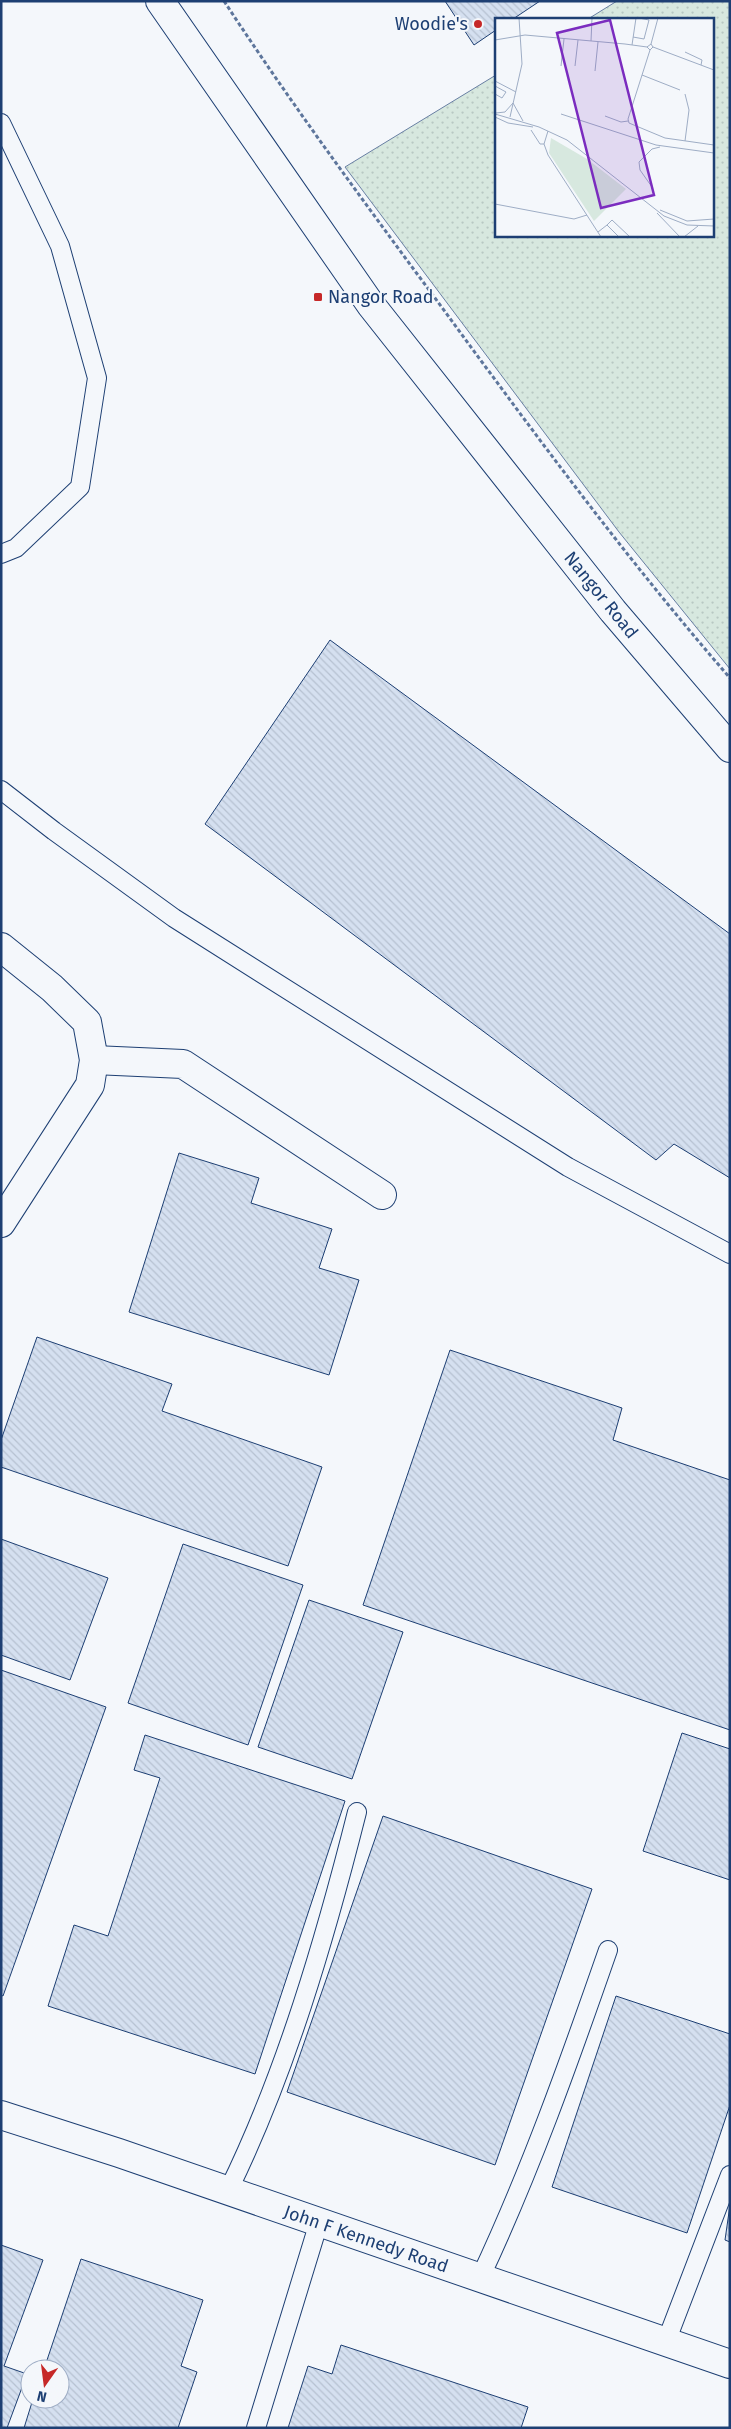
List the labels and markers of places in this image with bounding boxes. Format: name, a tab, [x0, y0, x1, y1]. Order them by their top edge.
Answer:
place label: Woodie's	[395, 13, 468, 35]
marker: Woodie's	[472, 18, 484, 30]
place label: Nangor Road	[328, 286, 433, 308]
marker: Nangor Road	[312, 291, 324, 303]

